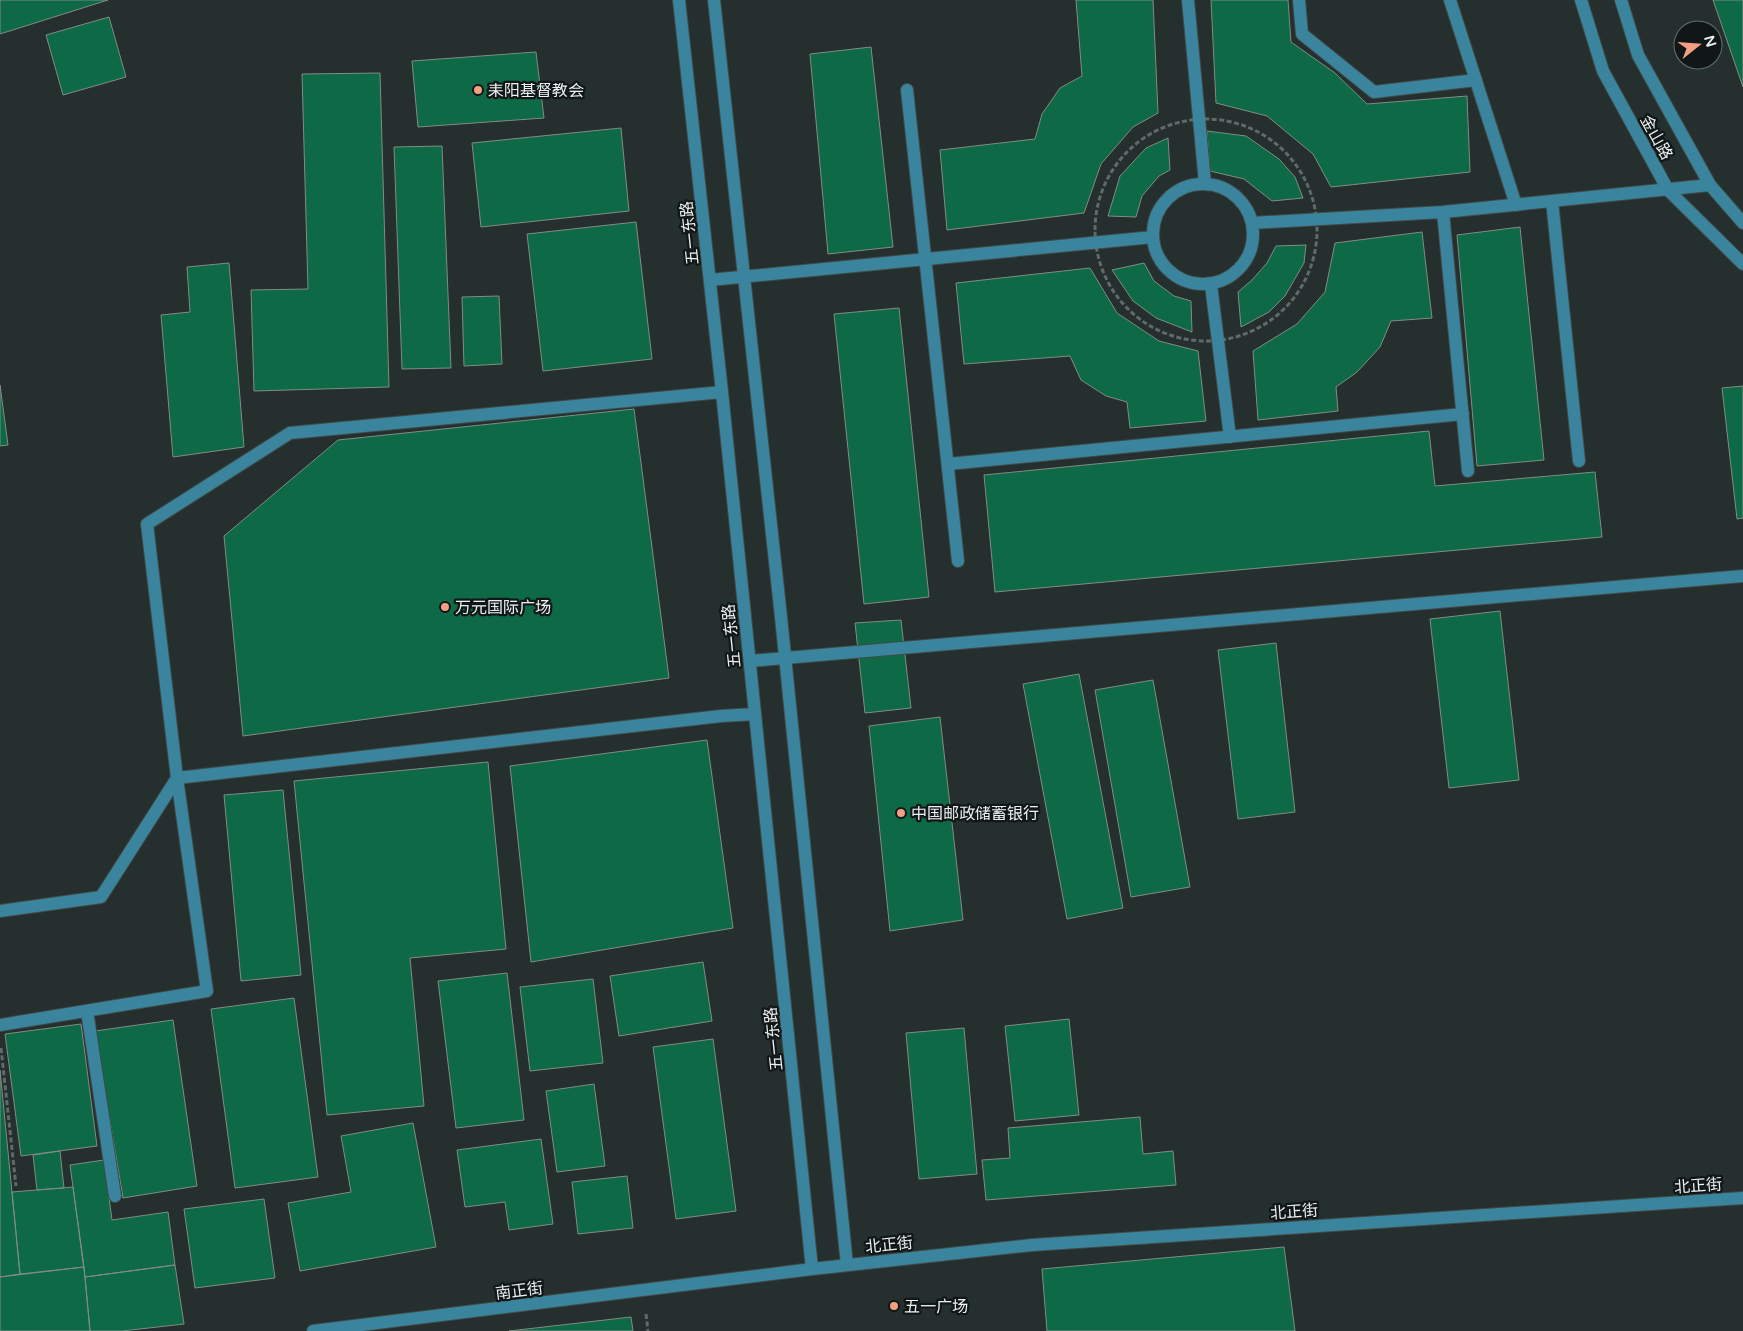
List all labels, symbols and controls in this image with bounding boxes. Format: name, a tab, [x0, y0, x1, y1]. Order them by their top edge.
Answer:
north arrow	[1673, 20, 1723, 70]
text: N	[1700, 33, 1720, 49]
place label: 耒阳基督教会	[488, 81, 584, 101]
marker: 耒阳基督教会	[472, 84, 484, 96]
street label: 金山路	[1636, 112, 1677, 163]
street label: 五一东路	[677, 200, 703, 266]
place label: 万元国际广场	[455, 598, 551, 618]
marker: 万元国际广场	[439, 601, 451, 613]
street label: 五一东路	[719, 603, 745, 669]
place label: 中国邮政储蓄银行	[911, 804, 1039, 824]
marker: 中国邮政储蓄银行	[895, 807, 907, 819]
street label: 五一东路	[761, 1006, 787, 1072]
street label: 北正街	[1673, 1174, 1723, 1198]
street label: 北正街	[1269, 1200, 1319, 1224]
street label: 北正街	[864, 1233, 914, 1257]
street label: 南正街	[494, 1278, 544, 1304]
place label: 五一广场	[904, 1297, 968, 1317]
marker: 五一广场	[888, 1300, 900, 1312]

